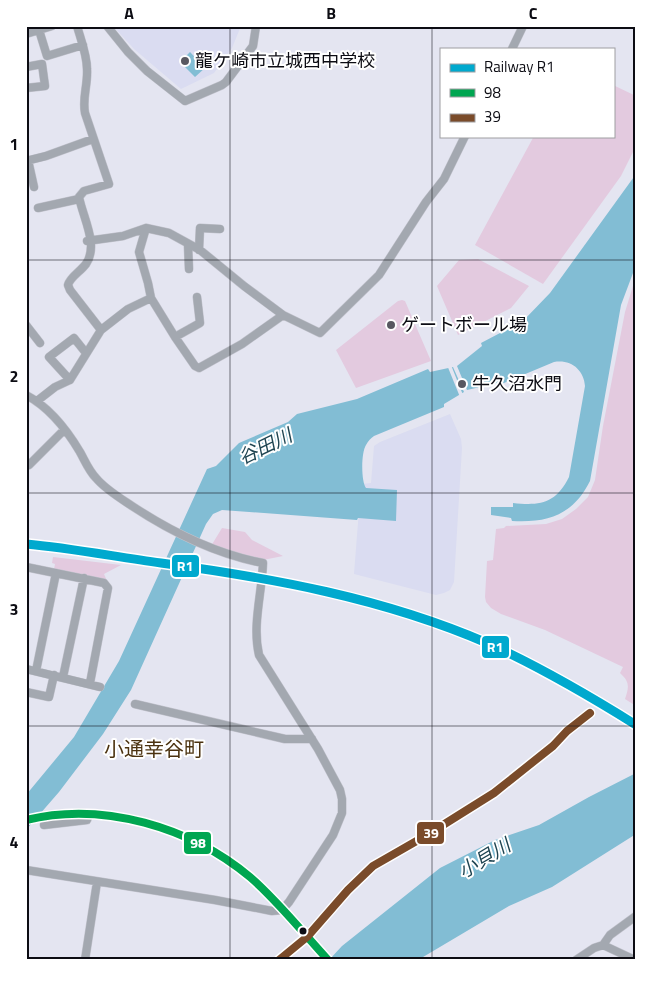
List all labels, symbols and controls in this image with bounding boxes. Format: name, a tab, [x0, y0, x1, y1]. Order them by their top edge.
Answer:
text: A	[124, 1, 134, 25]
text: B	[326, 1, 336, 25]
text: C	[529, 1, 538, 25]
place label: 龍ケ崎市立城西中学校	[195, 47, 375, 74]
legend	[440, 48, 614, 138]
marker: 龍ケ崎市立城西中学校	[179, 55, 191, 67]
text: Railway R1	[484, 55, 555, 78]
text: 98	[484, 81, 501, 104]
text: 39	[484, 105, 501, 128]
text: 1	[10, 132, 18, 156]
place label: ゲートボール場	[401, 311, 527, 338]
marker: ゲートボール場	[385, 319, 397, 331]
text: 2	[10, 364, 18, 388]
place label: 牛久沼水門	[472, 370, 562, 397]
marker: 牛久沼水門	[456, 378, 468, 390]
water label: 谷田川	[233, 419, 299, 471]
line badge: R1	[171, 554, 200, 578]
text: R1	[177, 555, 193, 576]
text: 3	[10, 597, 18, 621]
line badge: R1	[481, 635, 510, 659]
text: R1	[487, 636, 503, 657]
district label: 小通幸谷町	[104, 733, 204, 764]
line badge: 39	[416, 821, 445, 845]
text: 39	[423, 822, 439, 843]
water label: 小貝川	[452, 829, 517, 885]
text: 4	[10, 830, 19, 854]
line badge: 98	[183, 831, 212, 855]
text: 98	[190, 832, 206, 853]
unlabelled marker	[298, 926, 308, 936]

